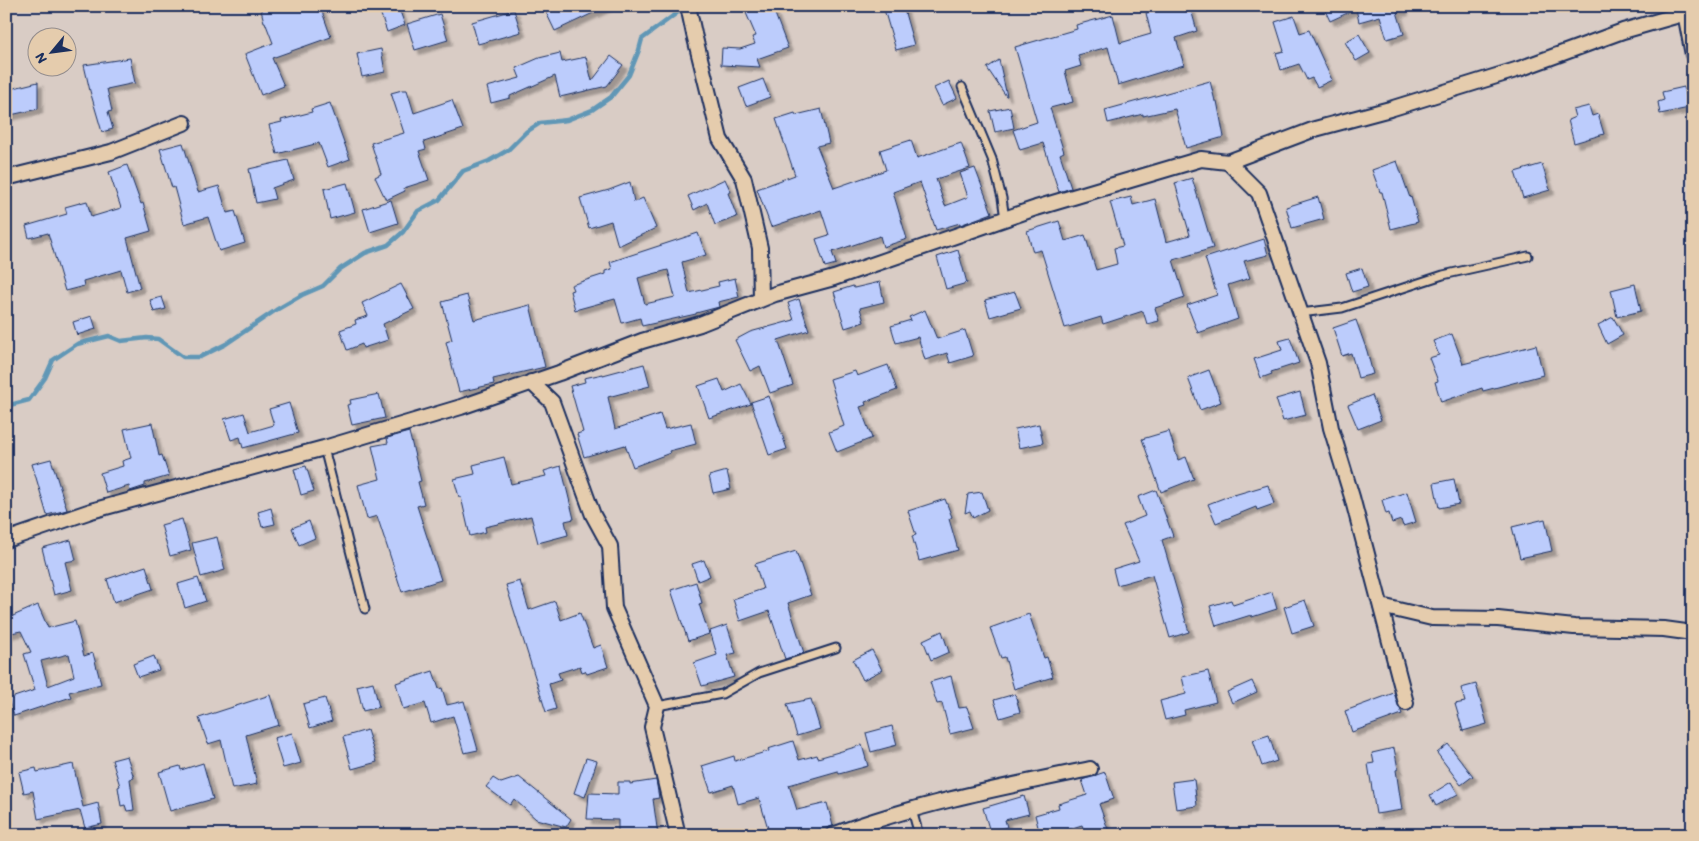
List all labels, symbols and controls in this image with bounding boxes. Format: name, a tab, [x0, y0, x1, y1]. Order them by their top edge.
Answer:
north arrow	[28, 28, 78, 78]
text: N	[31, 50, 51, 66]

